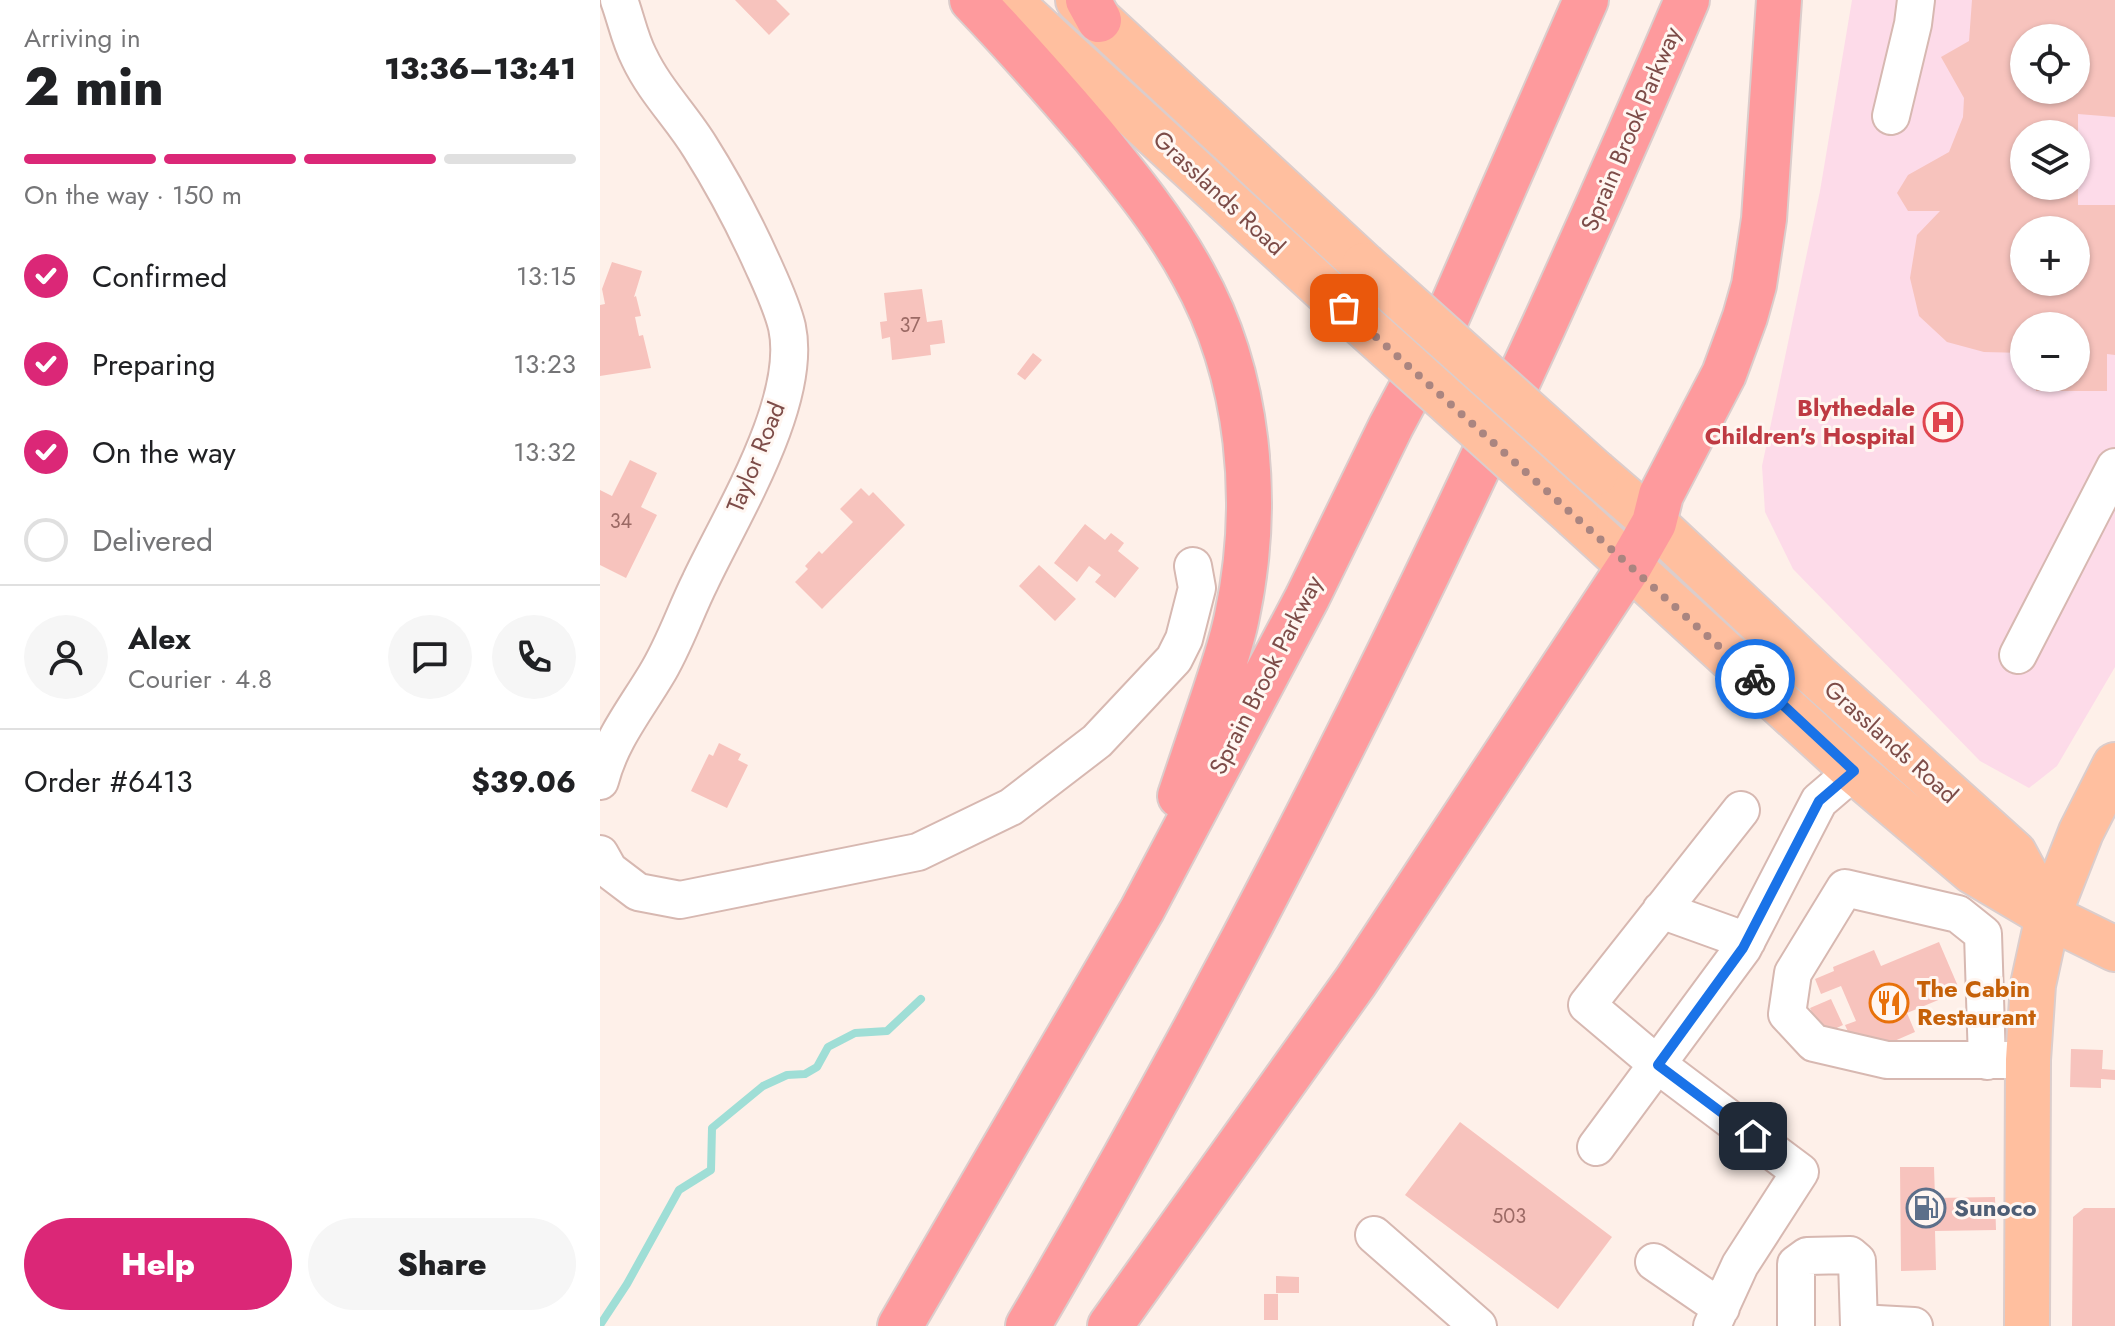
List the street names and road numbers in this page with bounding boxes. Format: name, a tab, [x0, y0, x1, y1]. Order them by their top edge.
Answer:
street label: Sprain Brook Parkway	[1572, 21, 1690, 237]
street label: Grasslands Road	[1145, 122, 1293, 263]
street label: Taylor Road	[717, 396, 794, 517]
street label: Sprain Brook Parkway	[1200, 569, 1331, 780]
street label: Grasslands Road	[1817, 672, 1966, 811]

